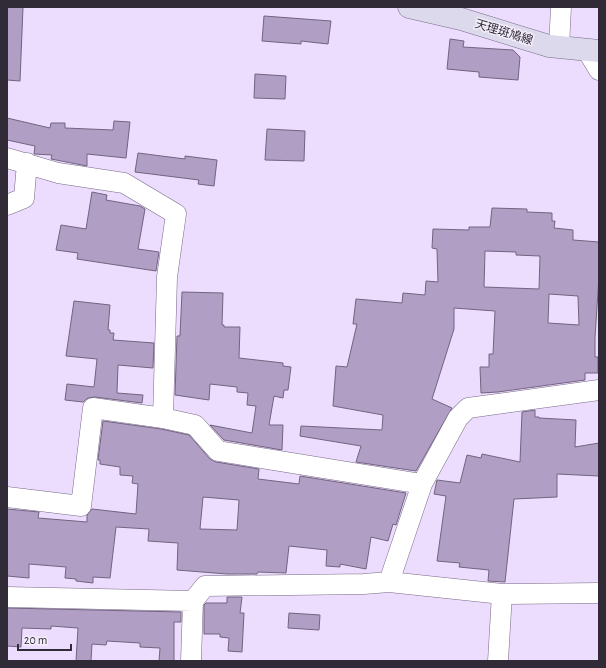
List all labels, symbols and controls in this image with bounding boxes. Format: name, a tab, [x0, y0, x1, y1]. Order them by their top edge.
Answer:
street label: 天理斑鳩線	[474, 17, 535, 47]
scale bar	[18, 626, 71, 652]
text: 20 m	[24, 634, 47, 646]

